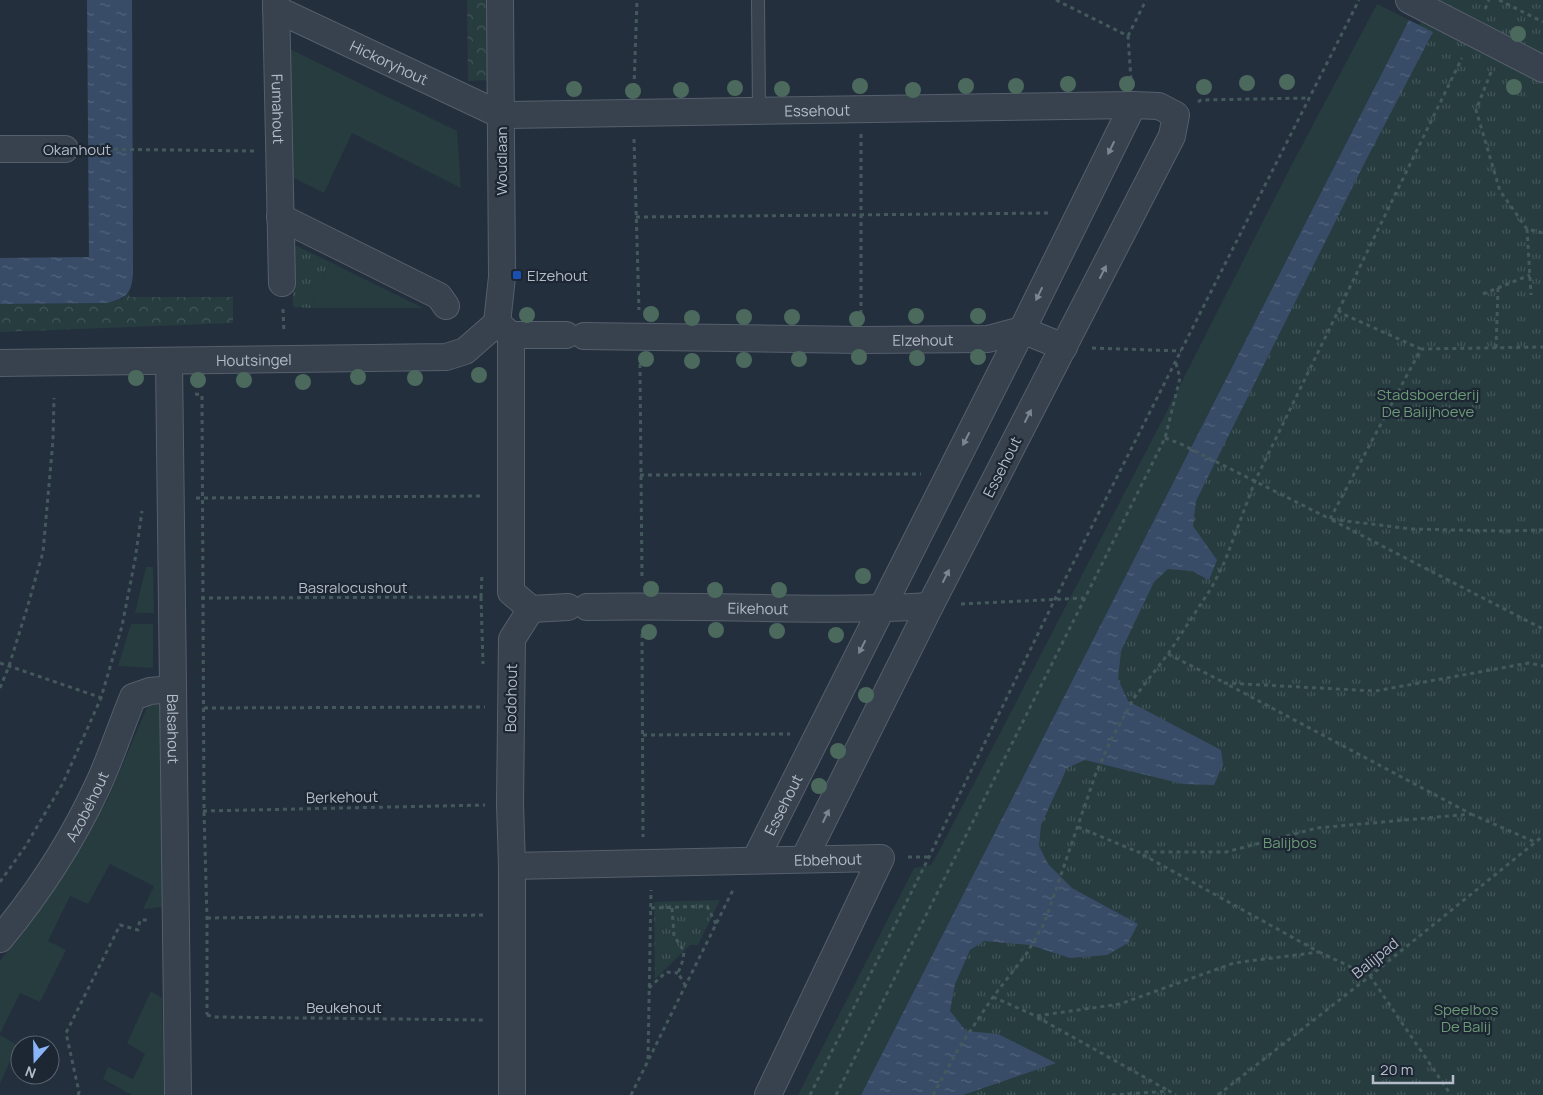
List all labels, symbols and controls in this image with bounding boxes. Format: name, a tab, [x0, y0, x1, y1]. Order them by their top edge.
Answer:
street label: Hickoryhout	[346, 35, 432, 90]
street label: Fumahout	[267, 74, 290, 144]
street label: Essehout	[784, 99, 850, 121]
street label: Woudlaan	[491, 126, 512, 195]
street label: Okanhout	[43, 139, 111, 160]
one-way arrow	[1107, 141, 1115, 156]
place label: Elzehout	[527, 265, 588, 286]
one-way arrow	[1099, 265, 1107, 279]
marker: Elzehout	[511, 269, 523, 281]
one-way arrow	[1035, 287, 1043, 301]
street label: Elzehout	[892, 329, 954, 350]
street label: Houtsingel	[216, 349, 292, 371]
park label: Stadsboerderij De Balijhoeve	[1377, 384, 1479, 422]
one-way arrow	[1024, 409, 1032, 424]
one-way arrow	[962, 432, 970, 446]
street label: Essehout	[978, 433, 1026, 501]
one-way arrow	[942, 569, 950, 584]
street label: Basralocushout	[298, 577, 408, 598]
street label: Eikehout	[727, 597, 789, 619]
one-way arrow	[858, 640, 866, 654]
street label: Bodohout	[500, 664, 522, 732]
street label: Balsahout	[163, 694, 184, 764]
street label: Azobéhout	[60, 768, 113, 845]
street label: Essehout	[759, 771, 807, 839]
street label: Berkehout	[306, 786, 378, 808]
one-way arrow	[822, 809, 830, 823]
park label: Balijbos	[1263, 832, 1317, 853]
street label: Ebbehout	[794, 848, 862, 870]
street label: Balijpad	[1347, 933, 1403, 983]
street label: Beukehout	[306, 997, 382, 1018]
park label: Speelbos De Balij	[1434, 999, 1498, 1037]
north arrow	[10, 1035, 60, 1085]
scale bar	[1373, 1052, 1453, 1084]
text: 20 m	[1380, 1059, 1413, 1080]
text: N	[22, 1062, 38, 1083]

